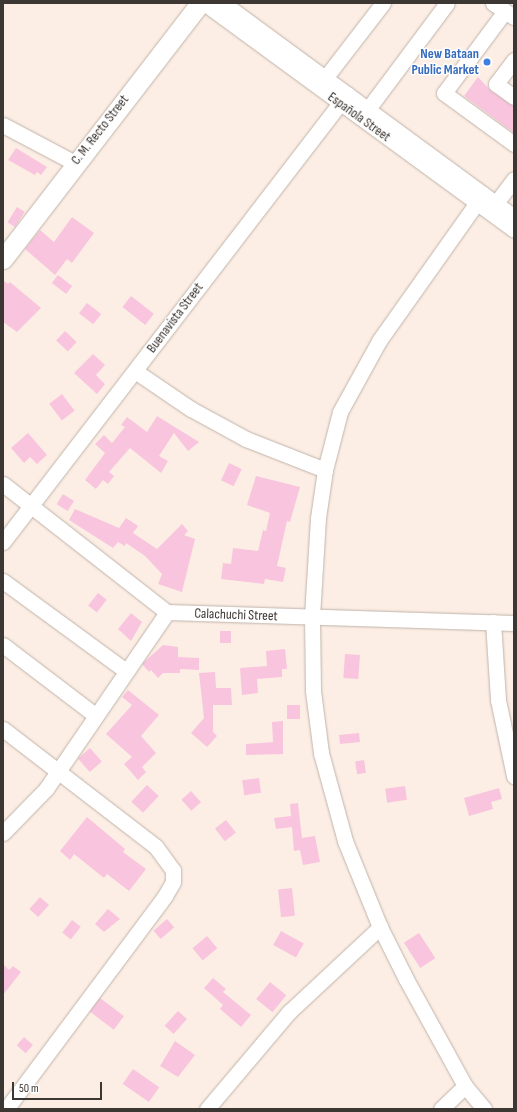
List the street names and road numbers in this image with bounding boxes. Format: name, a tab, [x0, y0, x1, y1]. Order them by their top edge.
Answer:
street label: Española Street	[324, 89, 394, 145]
street label: C. M. Recto Street	[68, 92, 132, 168]
street label: Buenavista Street	[143, 280, 207, 356]
street label: Calachuchi Street	[194, 605, 278, 625]

